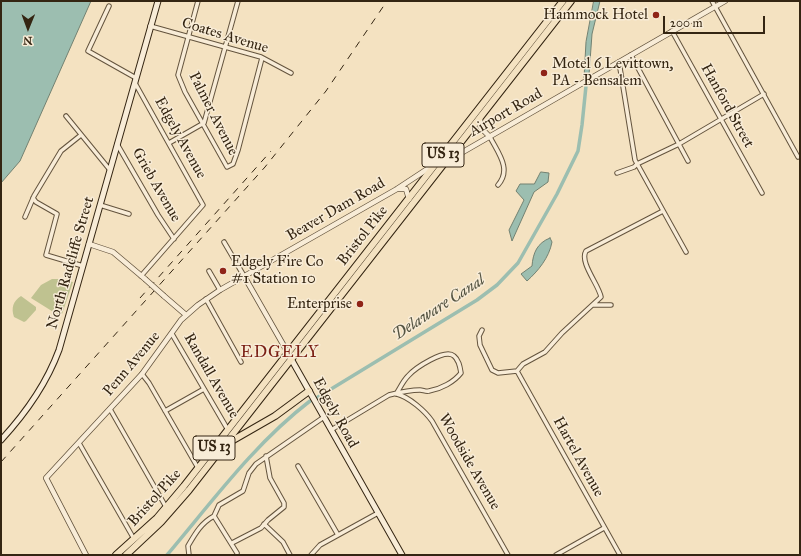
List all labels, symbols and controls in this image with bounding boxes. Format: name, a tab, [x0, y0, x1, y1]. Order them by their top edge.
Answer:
place label: Hammock Hotel	[543, 6, 648, 24]
north arrow	[8, 8, 48, 48]
scale bar	[665, 8, 767, 34]
marker: Hammock Hotel	[651, 10, 661, 20]
street label: Coates Avenue	[180, 14, 270, 58]
text: 200 m	[670, 16, 703, 30]
text: N	[23, 34, 33, 47]
place label: Motel 6 Levittown, PA - Bensalem	[552, 55, 673, 90]
street label: Hanford Street	[696, 61, 758, 151]
marker: Motel 6 Levittown, PA - Bensalem	[539, 68, 549, 78]
street label: Palmer Avenue	[184, 69, 242, 159]
street label: Airport Road	[466, 85, 546, 141]
street label: Edgely Avenue	[150, 94, 210, 182]
road number: US 13	[422, 143, 464, 167]
street label: Grieb Avenue	[128, 145, 184, 225]
street label: Beaver Dam Road	[284, 175, 388, 245]
street label: North Radcliffe Street	[43, 195, 99, 331]
street label: Bristol Pike	[334, 202, 392, 270]
place label: Edgely Fire Co #1 Station 10	[231, 253, 323, 288]
marker: Edgely Fire Co #1 Station 10	[218, 266, 228, 276]
water label: Delaware Canal	[389, 271, 489, 345]
place label: Enterprise	[287, 295, 352, 313]
marker: Enterprise	[355, 299, 365, 309]
street label: Penn Avenue	[100, 328, 164, 400]
street label: Randall Avenue	[179, 330, 243, 422]
district label: EDGELY	[240, 343, 320, 363]
street label: Edgely Road	[308, 375, 362, 451]
street label: Woodside Avenue	[434, 411, 504, 513]
street label: Hartel Avenue	[549, 414, 607, 500]
road number: US 13	[193, 436, 235, 460]
street label: Bristol Pike	[125, 466, 185, 530]

